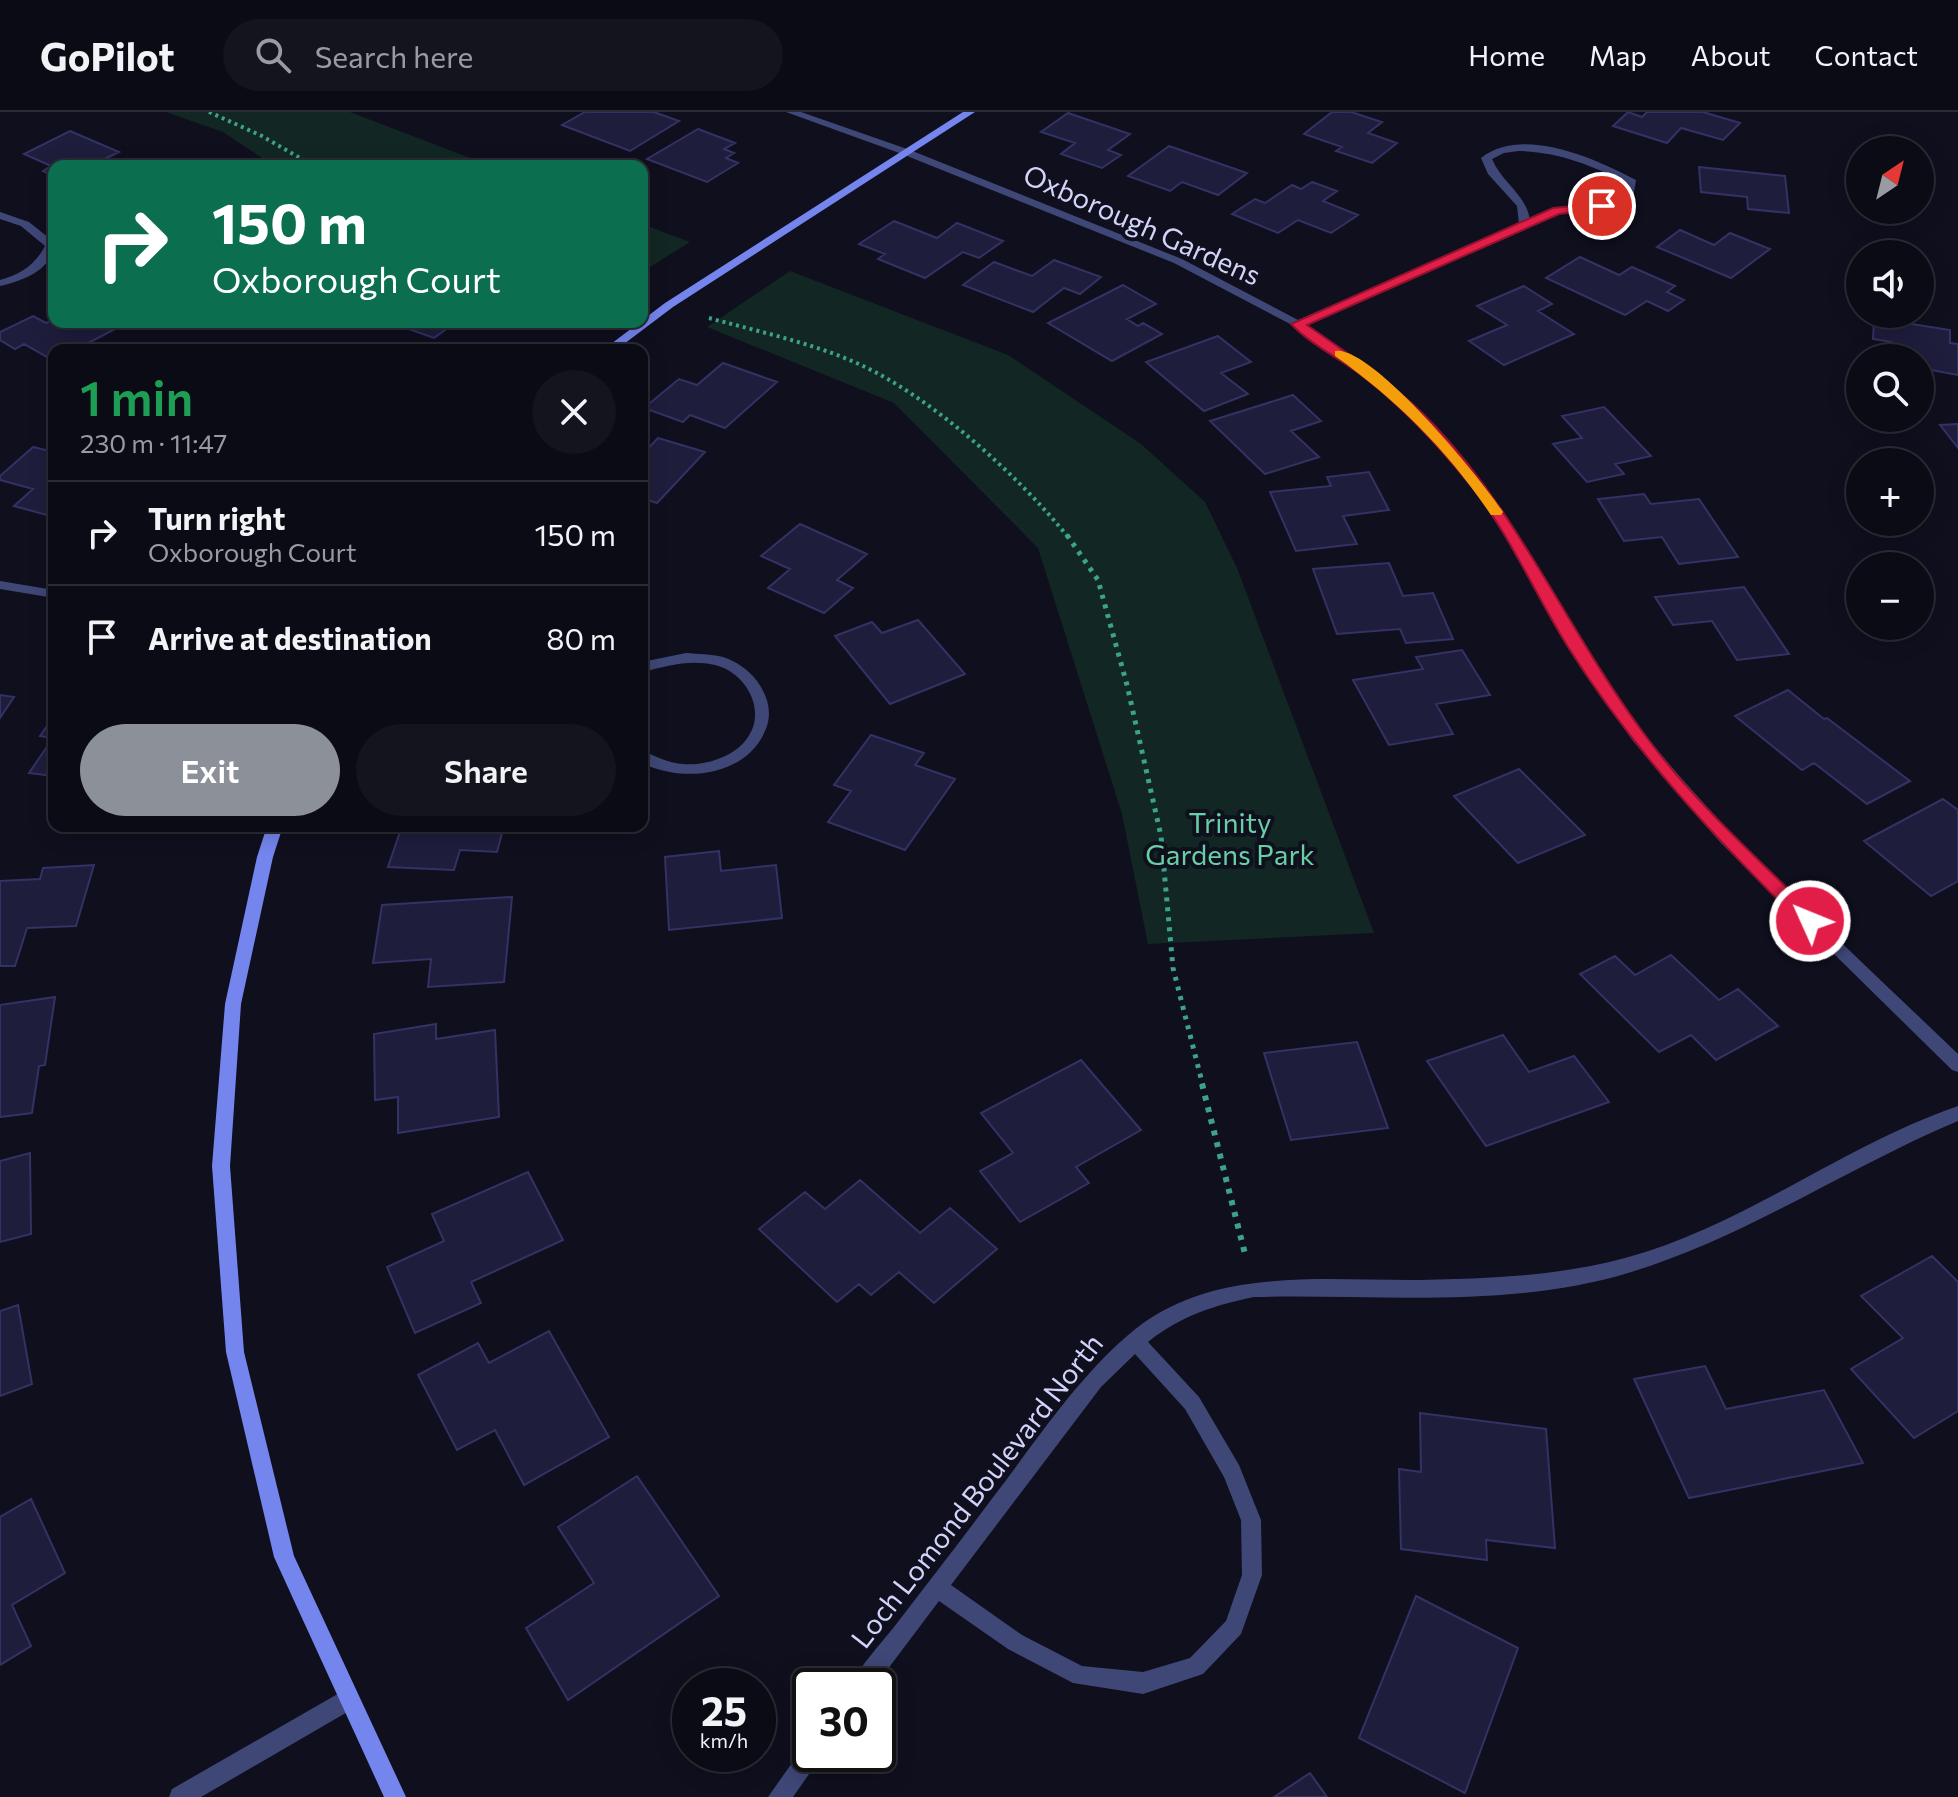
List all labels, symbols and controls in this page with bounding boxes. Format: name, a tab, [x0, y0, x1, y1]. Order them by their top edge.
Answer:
search box	[223, 19, 783, 91]
text: GoPilot	[40, 32, 175, 79]
icon: search	[251, 33, 295, 77]
text: Search here	[315, 37, 473, 74]
text: Home	[1468, 38, 1545, 72]
text: Map	[1589, 38, 1647, 72]
text: About	[1691, 38, 1771, 72]
text: Contact	[1815, 38, 1918, 72]
north arrow	[1846, 136, 1934, 224]
map controls	[1846, 136, 1934, 640]
street label: Oxborough Gardens	[1019, 156, 1266, 292]
pin	[1568, 172, 1636, 240]
icon: arrive	[1580, 184, 1624, 228]
text: 150 m	[212, 187, 367, 256]
icon: right	[80, 192, 184, 296]
button: sound	[1846, 240, 1934, 328]
text: Oxborough Court	[212, 256, 501, 300]
button: search	[1846, 344, 1934, 432]
text: 1 min	[80, 367, 193, 426]
button: close	[532, 370, 616, 454]
text: 230 m · 11:47	[80, 427, 227, 458]
button: +	[1846, 448, 1934, 536]
text: Turn right	[148, 499, 285, 536]
icon: right	[80, 511, 124, 555]
text: 150 m	[534, 515, 616, 552]
text: Oxborough Court	[148, 536, 357, 567]
button: −	[1846, 552, 1934, 640]
icon: arrive	[80, 615, 124, 659]
text: Arrive at destination	[148, 619, 432, 656]
text: 80 m	[546, 619, 616, 656]
button: Exit	[80, 724, 340, 816]
button: Share	[356, 724, 616, 816]
park label: Trinity Gardens Park	[1145, 805, 1315, 871]
position arrow	[1768, 879, 1852, 963]
street label: Loch Lomond Boulevard North	[843, 1327, 1109, 1654]
speed limit sign: 30	[792, 1668, 896, 1772]
text: 25	[701, 1685, 747, 1734]
text: km/h	[700, 1728, 748, 1752]

